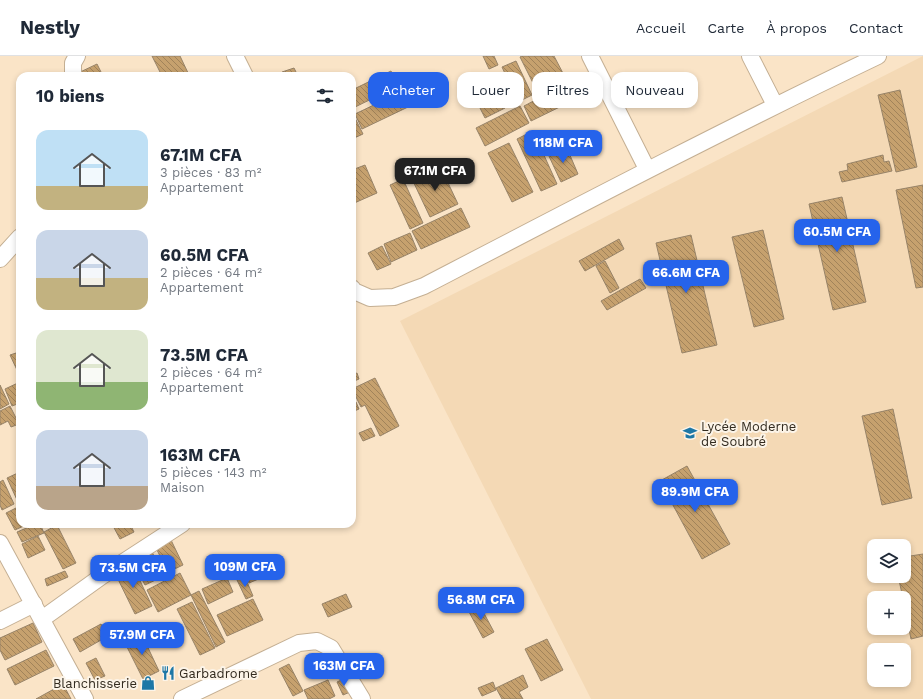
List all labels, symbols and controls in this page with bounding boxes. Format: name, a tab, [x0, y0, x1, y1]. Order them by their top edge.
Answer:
text: Nestly	[20, 16, 80, 39]
text: Accueil	[636, 20, 685, 36]
text: Carte	[707, 20, 744, 36]
text: À propos	[766, 20, 827, 36]
text: Contact	[849, 20, 903, 36]
chip: Acheter	[368, 72, 449, 108]
chip: Louer	[457, 72, 524, 108]
chip: Filtres	[532, 72, 603, 108]
chip: Nouveau	[611, 72, 698, 108]
icon: filters	[314, 85, 336, 107]
text: 10 biens	[36, 86, 104, 106]
pin: 118M CFA	[522, 130, 604, 164]
text: 118M CFA	[533, 135, 593, 150]
text: 67.1M CFA	[160, 145, 242, 165]
icon: home	[68, 146, 116, 194]
pin: 67.1M CFA	[389, 158, 481, 192]
text: 67.1M CFA	[404, 163, 466, 178]
text: 3 pièces · 83 m²	[160, 165, 261, 180]
text: Appartement	[160, 180, 243, 195]
pin: 60.5M CFA	[791, 219, 883, 253]
text: 60.5M CFA	[803, 224, 871, 239]
text: 60.5M CFA	[160, 245, 249, 265]
icon: home	[68, 246, 116, 294]
pin: 66.6M CFA	[640, 260, 732, 294]
text: 2 pièces · 64 m²	[160, 265, 262, 280]
text: 66.6M CFA	[652, 265, 720, 280]
text: Appartement	[160, 280, 243, 295]
text: 73.5M CFA	[160, 345, 248, 365]
icon: home	[68, 346, 116, 394]
text: 2 pièces · 64 m²	[160, 365, 262, 380]
text: Appartement	[160, 380, 243, 395]
place label: Lycée Moderne de Soubré	[701, 419, 796, 449]
school or university icon: Lycée Moderne de Soubré	[682, 425, 698, 441]
text: 163M CFA	[160, 445, 241, 465]
icon: home	[68, 446, 116, 494]
text: 5 pièces · 143 m²	[160, 465, 266, 480]
pin: 89.9M CFA	[649, 479, 741, 513]
text: Maison	[160, 480, 205, 495]
text: 89.9M CFA	[661, 484, 729, 499]
map controls	[867, 539, 911, 687]
button: layers	[867, 539, 911, 583]
pin: 109M CFA	[204, 554, 286, 588]
pin: 73.5M CFA	[87, 555, 179, 589]
text: 109M CFA	[214, 559, 276, 574]
text: 73.5M CFA	[99, 560, 167, 575]
pin: 56.8M CFA	[435, 587, 527, 621]
button: +	[867, 591, 911, 635]
text: 56.8M CFA	[447, 592, 515, 607]
pin: 57.9M CFA	[96, 622, 188, 656]
text: 57.9M CFA	[109, 627, 175, 642]
button: −	[867, 643, 911, 687]
pin: 163M CFA	[303, 653, 385, 687]
text: 163M CFA	[313, 658, 375, 673]
restaurant icon: Garbadrome	[160, 665, 176, 681]
place label: Garbadrome	[179, 666, 258, 681]
shop icon: Blanchisserie	[140, 675, 156, 691]
place label: Blanchisserie	[53, 676, 137, 691]

